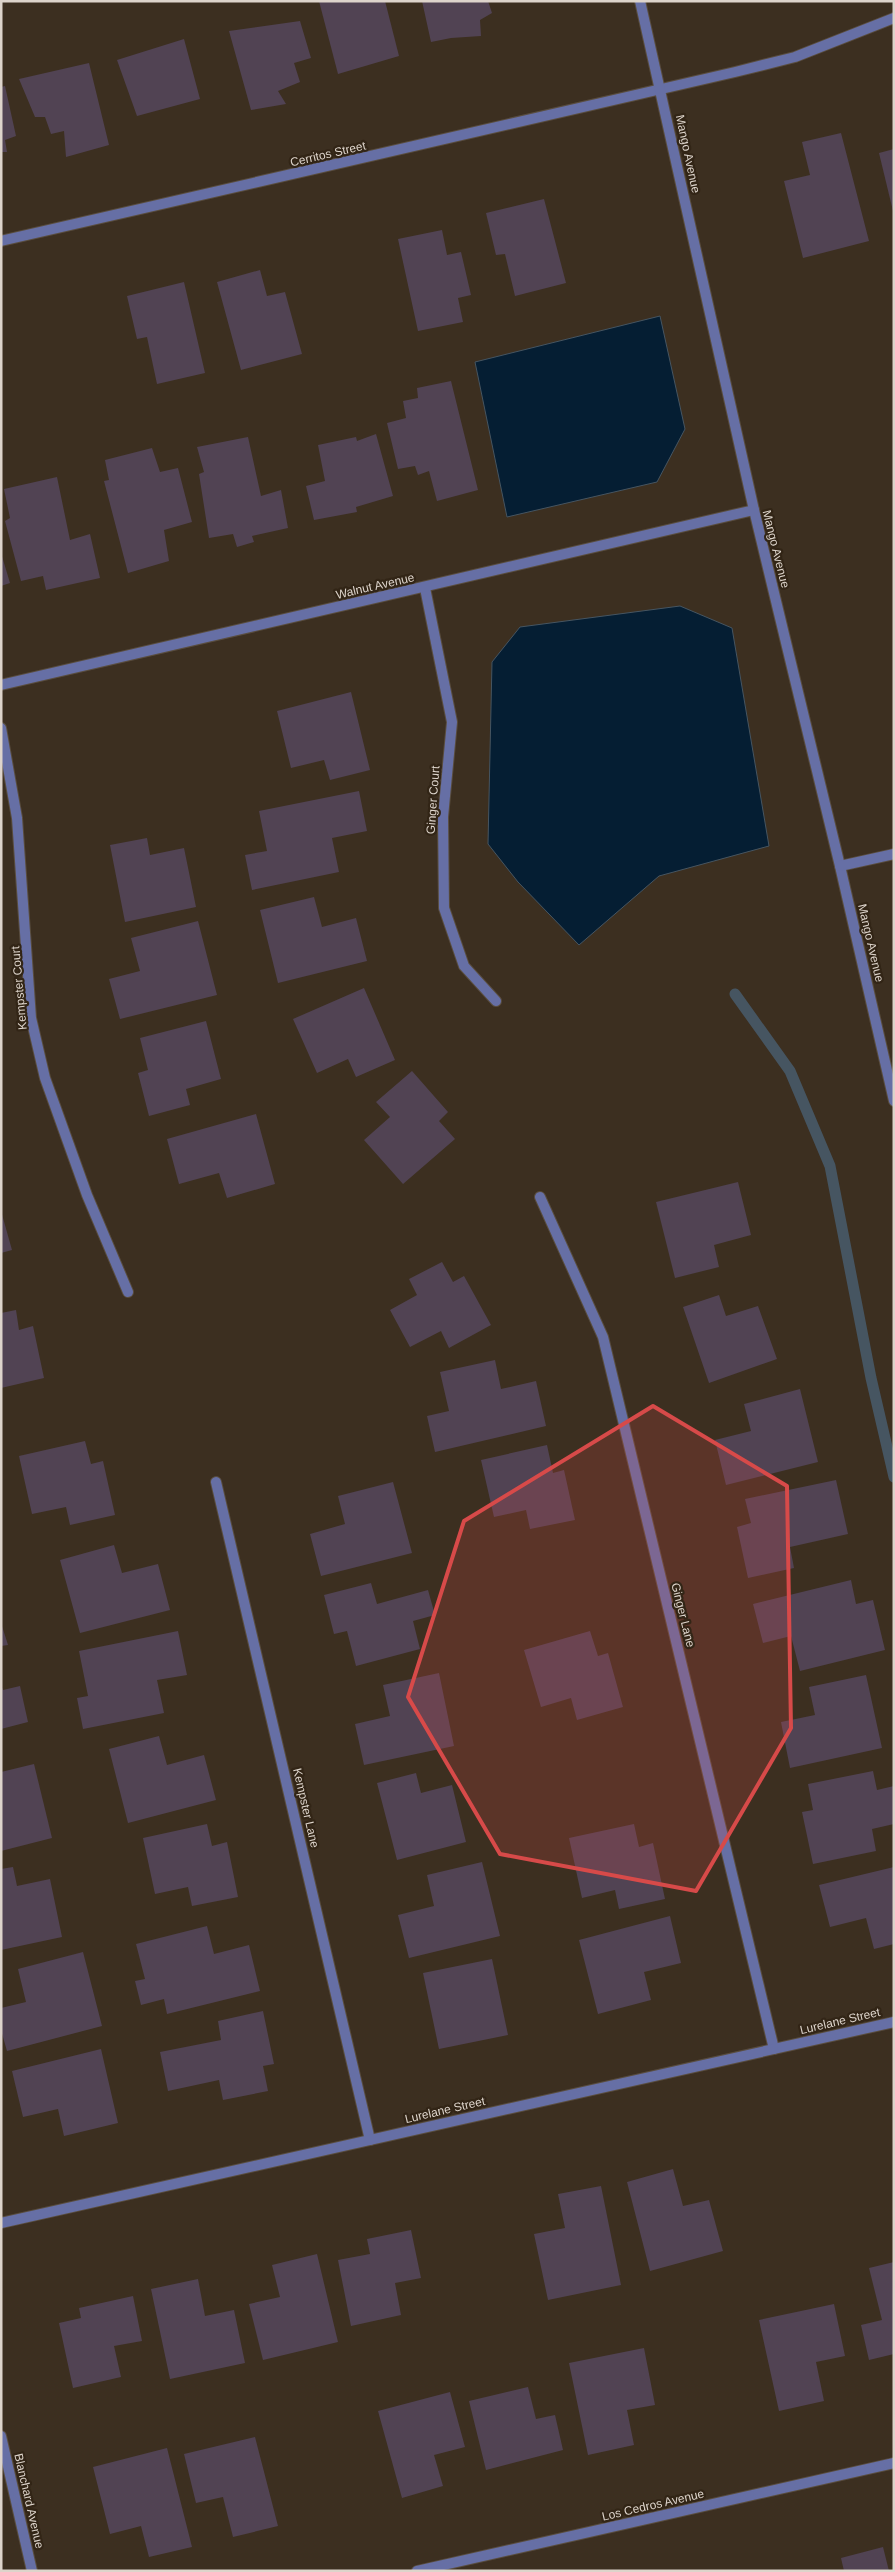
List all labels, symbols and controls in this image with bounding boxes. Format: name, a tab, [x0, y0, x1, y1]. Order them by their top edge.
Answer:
street label: Mango Avenue	[673, 113, 703, 195]
street label: Cerritos Street	[289, 138, 368, 170]
street label: Mango Avenue	[760, 509, 793, 590]
street label: Walnut Avenue	[334, 570, 416, 602]
street label: Ginger Court	[424, 765, 442, 835]
street label: Mango Avenue	[855, 903, 887, 984]
street label: Kempster Court	[8, 945, 30, 1030]
street label: Ginger Lane	[668, 1581, 698, 1649]
street label: Kempster Lane	[290, 1767, 322, 1850]
street label: Lurelane Street	[798, 2005, 882, 2037]
street label: Lurelane Street	[403, 2094, 487, 2126]
street label: Blanchard Avenue	[11, 2452, 47, 2550]
street label: Los Cedros Avenue	[600, 2486, 706, 2524]

